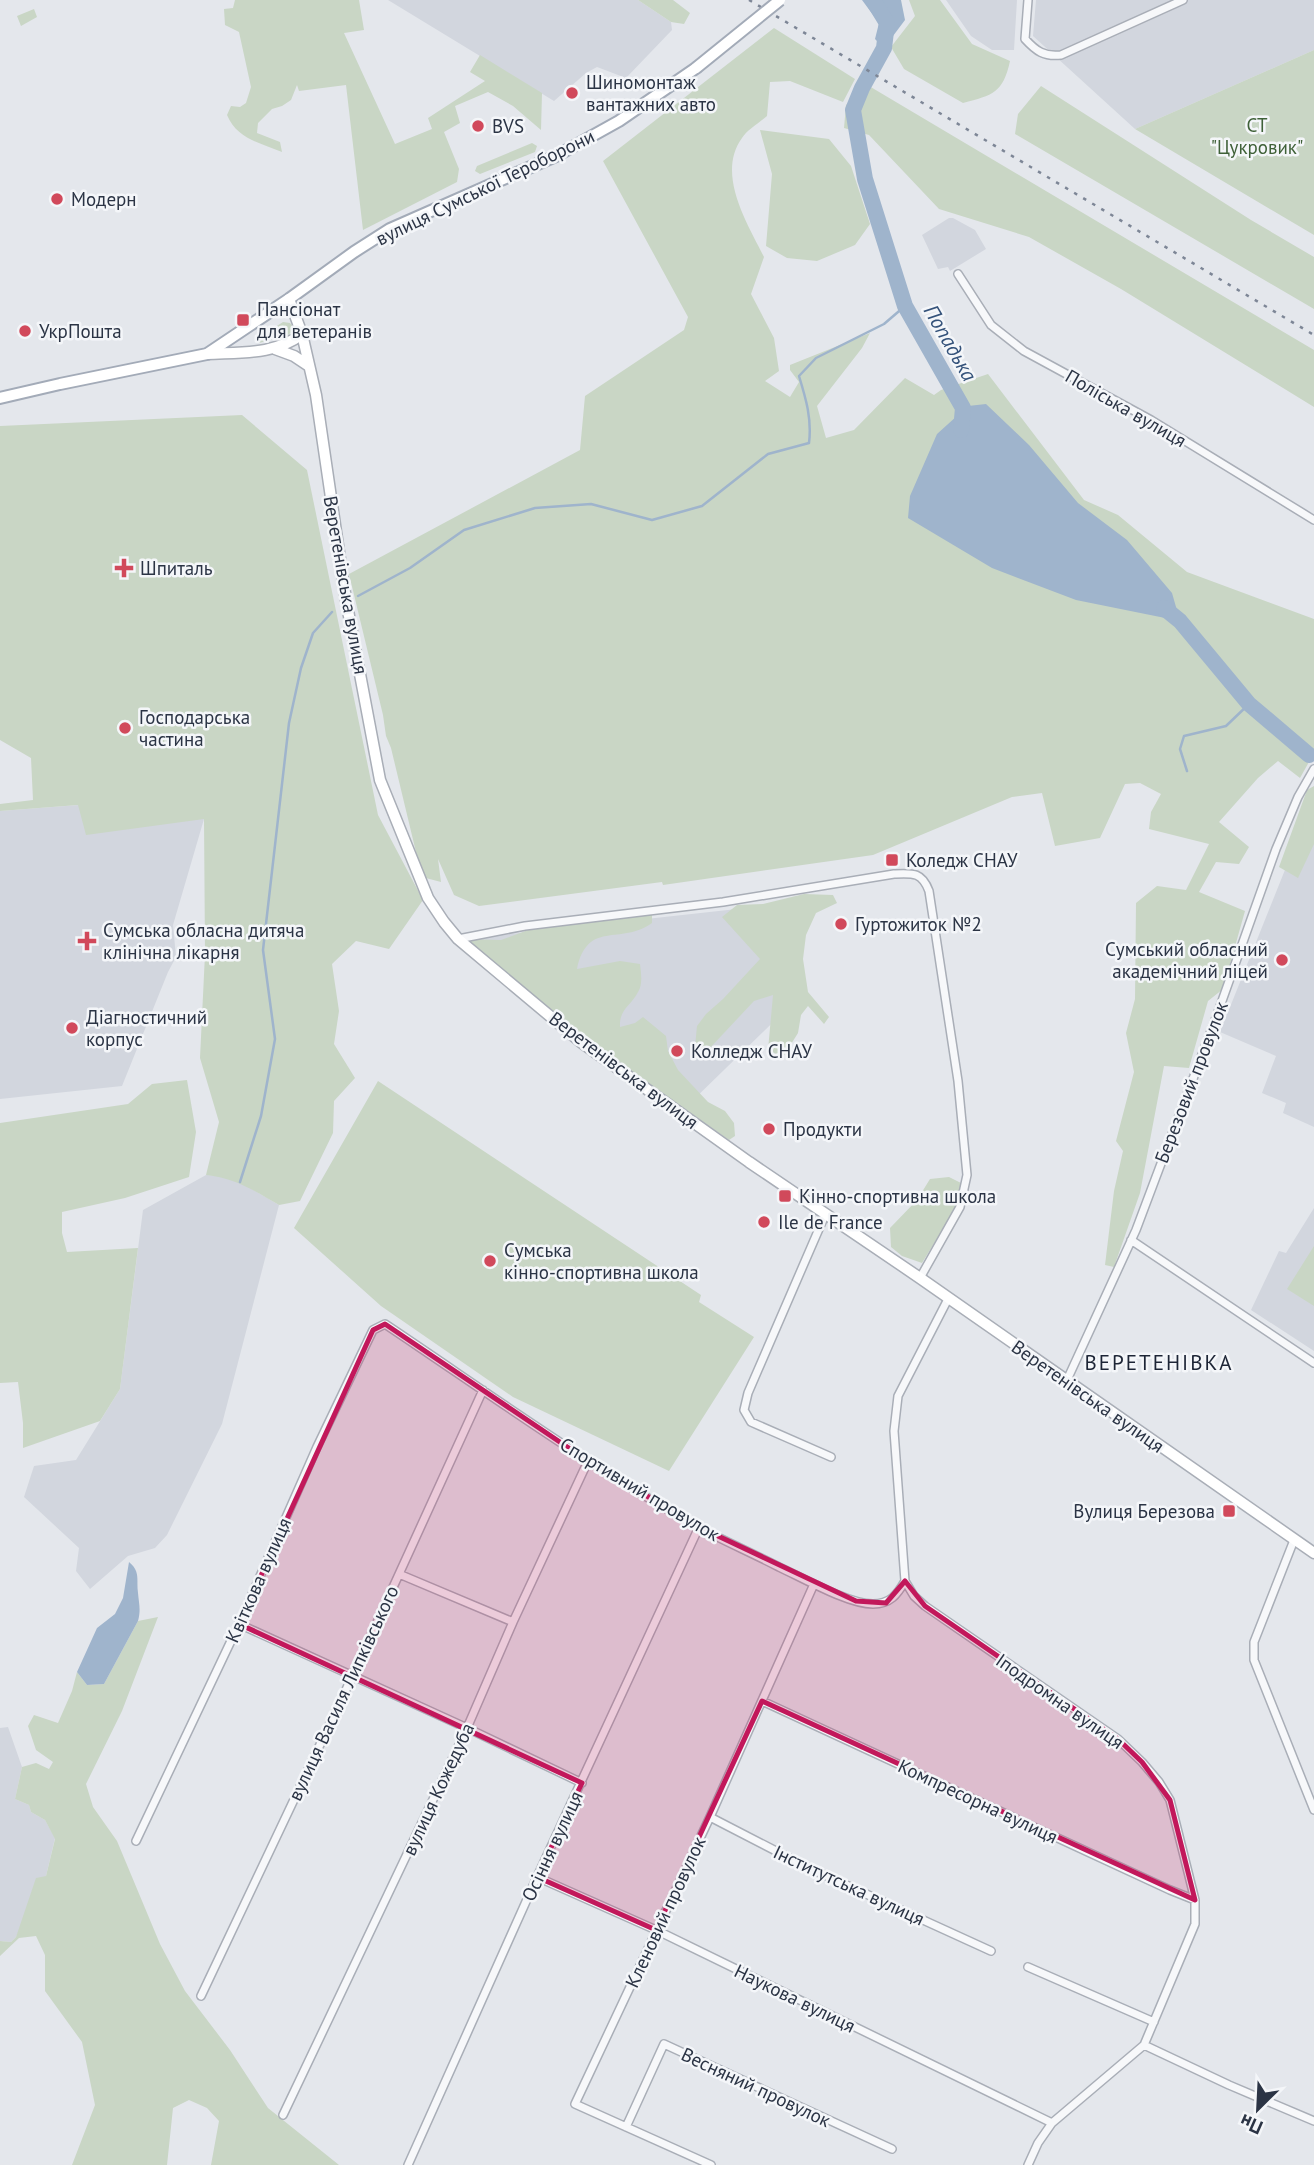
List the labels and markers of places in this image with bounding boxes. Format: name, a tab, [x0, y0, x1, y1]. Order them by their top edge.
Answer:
place label: Шиномонтаж вантажних авто	[586, 70, 716, 116]
marker: Шиномонтаж вантажних авто	[564, 85, 580, 101]
place label: BVS	[492, 114, 524, 138]
marker: BVS	[470, 118, 486, 134]
place label: Модерн	[71, 187, 137, 211]
marker: Модерн	[49, 191, 65, 207]
place label: Пансіонат для ветеранів	[257, 297, 372, 343]
marker: Пансіонат для ветеранів	[235, 312, 251, 328]
place label: УкрПошта	[39, 319, 122, 343]
marker: УкрПошта	[17, 323, 33, 339]
place label: Шпиталь	[140, 556, 213, 580]
marker: Шпиталь	[114, 558, 134, 578]
place label: Господарська частина	[139, 705, 250, 751]
marker: Господарська частина	[117, 720, 133, 736]
place label: Коледж СНАУ	[906, 848, 1018, 872]
marker: Коледж СНАУ	[884, 852, 900, 868]
place label: Гуртожиток №2	[855, 912, 982, 936]
marker: Гуртожиток №2	[833, 916, 849, 932]
place label: Сумська обласна дитяча клінічна лікарня	[103, 918, 304, 964]
marker: Сумська обласна дитяча клінічна лікарня	[77, 931, 97, 951]
place label: Сумський обласний академічний ліцей	[1105, 937, 1268, 983]
marker: Сумський обласний академічний ліцей	[1274, 952, 1290, 968]
place label: Діагностичний корпус	[86, 1005, 207, 1051]
marker: Діагностичний корпус	[64, 1020, 80, 1036]
place label: Колледж СНАУ	[691, 1039, 813, 1063]
marker: Колледж СНАУ	[669, 1043, 685, 1059]
place label: Продукти	[783, 1117, 862, 1141]
marker: Продукти	[761, 1121, 777, 1137]
place label: Кінно-спортивна школа	[799, 1184, 996, 1208]
marker: Кінно-спортивна школа	[777, 1188, 793, 1204]
place label: Ile de France	[778, 1210, 883, 1234]
marker: Ile de France	[756, 1214, 772, 1230]
place label: Сумська кінно-спортивна школа	[504, 1238, 699, 1284]
marker: Сумська кінно-спортивна школа	[482, 1253, 498, 1269]
place label: Вулиця Березова	[1073, 1499, 1215, 1523]
marker: Вулиця Березова	[1221, 1503, 1237, 1519]

